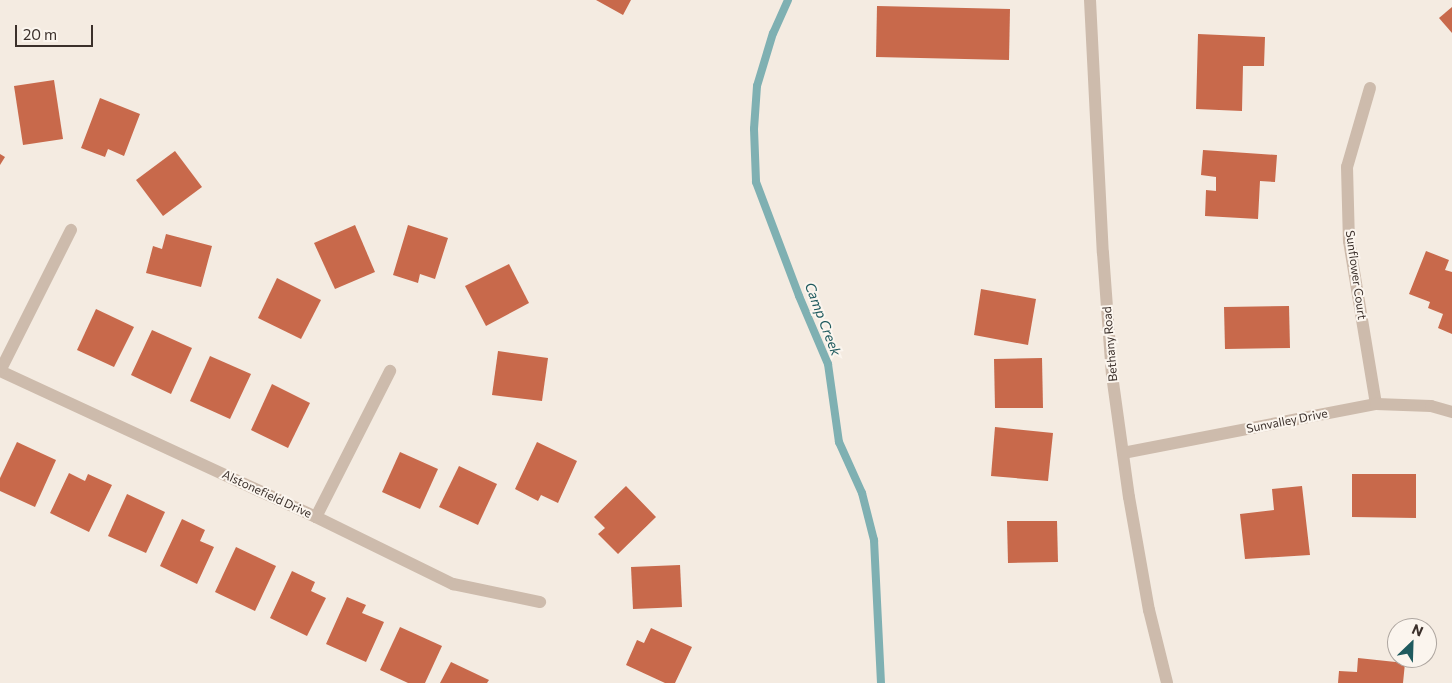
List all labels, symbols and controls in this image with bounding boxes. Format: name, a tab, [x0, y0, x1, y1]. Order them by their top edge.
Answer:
scale bar	[18, 15, 95, 47]
text: 20 m	[23, 25, 57, 43]
street label: Sunflower Court	[1343, 229, 1369, 321]
water label: Camp Creek	[801, 280, 845, 358]
street label: Bethany Road	[1100, 306, 1120, 382]
street label: Sunvalley Drive	[1245, 406, 1329, 436]
street label: Alstonefield Drive	[220, 467, 314, 521]
north arrow	[1387, 618, 1437, 668]
text: N	[1410, 620, 1426, 640]

